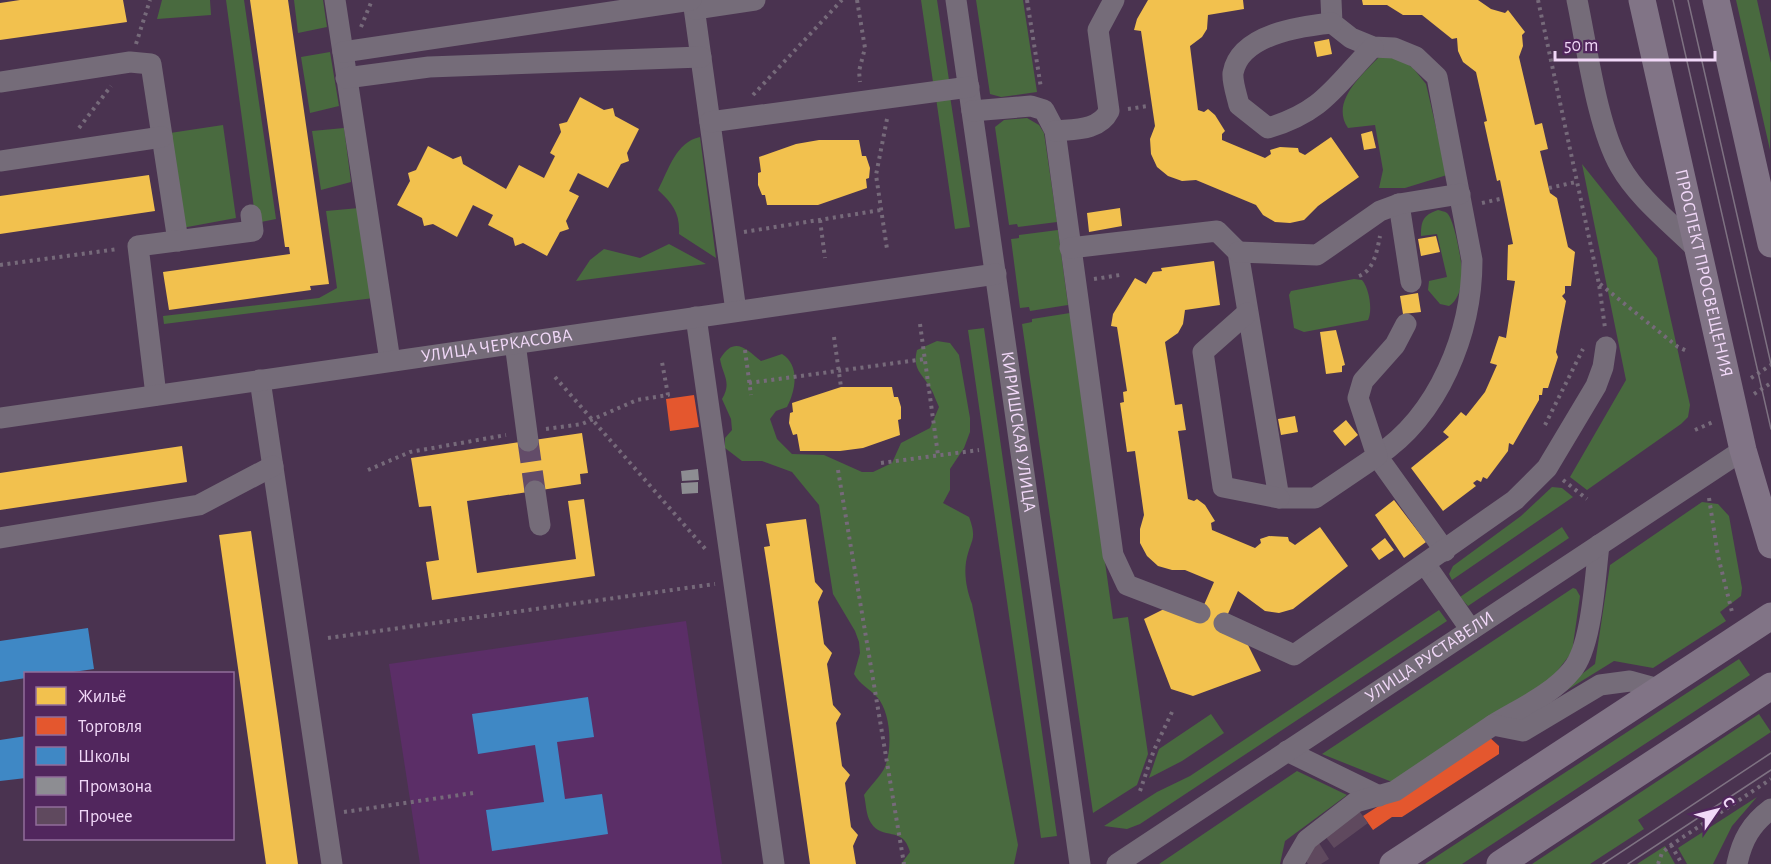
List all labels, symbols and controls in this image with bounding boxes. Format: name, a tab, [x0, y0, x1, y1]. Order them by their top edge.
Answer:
scale bar	[1555, 24, 1716, 62]
text: 50 m	[1564, 37, 1598, 55]
street label: ПРОСПЕКТ ПРОСВЕЩЕНИЯ	[1671, 167, 1735, 379]
street label: УЛИЦА ЧЕРКАСОВА	[420, 326, 574, 366]
street label: КИРИШСКАЯ УЛИЦА	[997, 350, 1038, 514]
street label: УЛИЦА РУСТАВЕЛИ	[1362, 608, 1497, 706]
legend	[24, 672, 234, 840]
text: Жильё	[78, 688, 126, 706]
text: Торговля	[78, 718, 142, 736]
text: Школы	[78, 748, 130, 766]
text: Промзона	[78, 778, 152, 796]
north arrow	[1687, 780, 1747, 840]
text: С	[1719, 794, 1738, 810]
text: Прочее	[78, 808, 133, 826]

